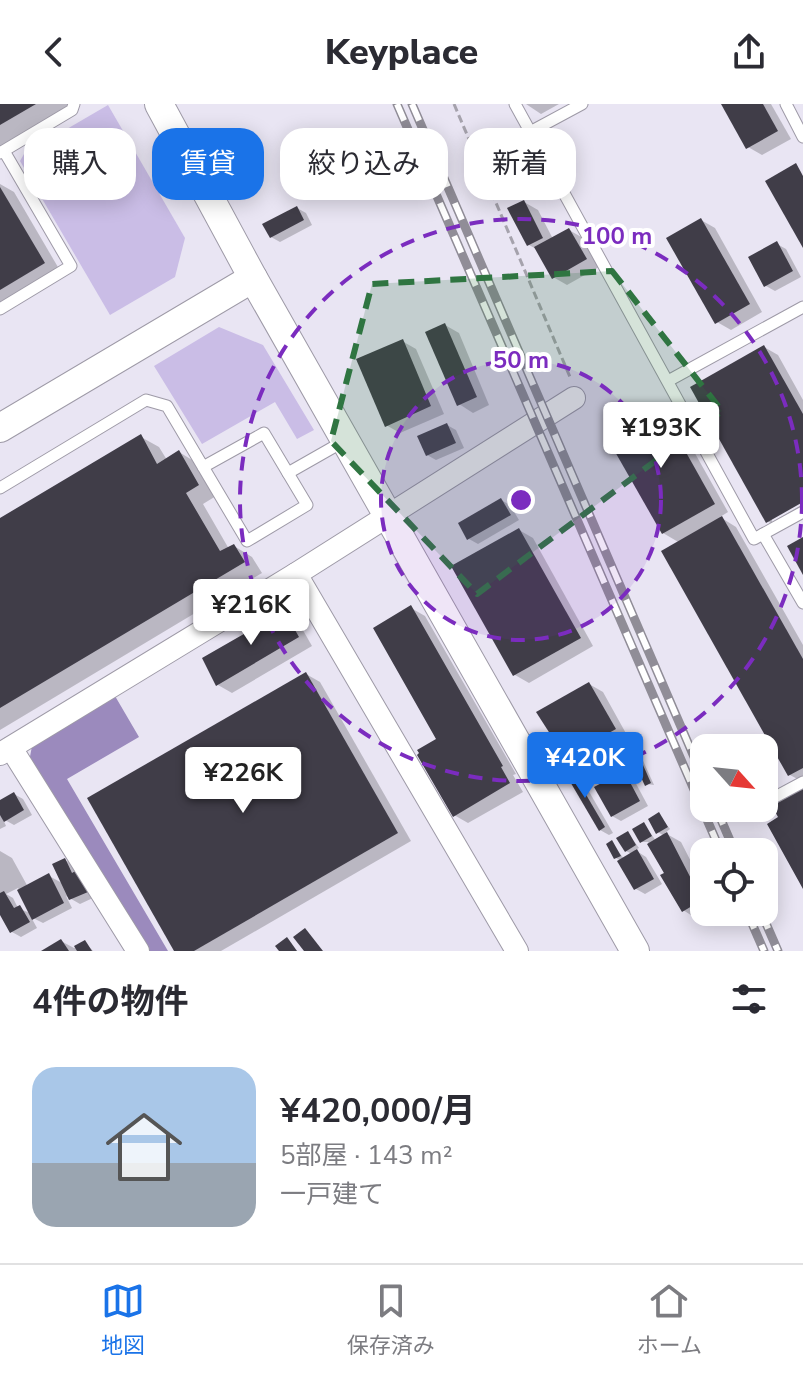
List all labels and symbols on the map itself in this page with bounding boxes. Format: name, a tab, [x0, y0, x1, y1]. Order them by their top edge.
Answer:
text: 100 m	[582, 220, 652, 252]
text: 50 m	[493, 344, 549, 376]
pin: ¥193K	[605, 402, 717, 470]
centre of rings	[507, 486, 535, 514]
pin: ¥216K	[195, 579, 307, 647]
pin: ¥420K	[529, 732, 641, 800]
north arrow	[690, 734, 778, 822]
pin: ¥226K	[187, 747, 299, 815]

